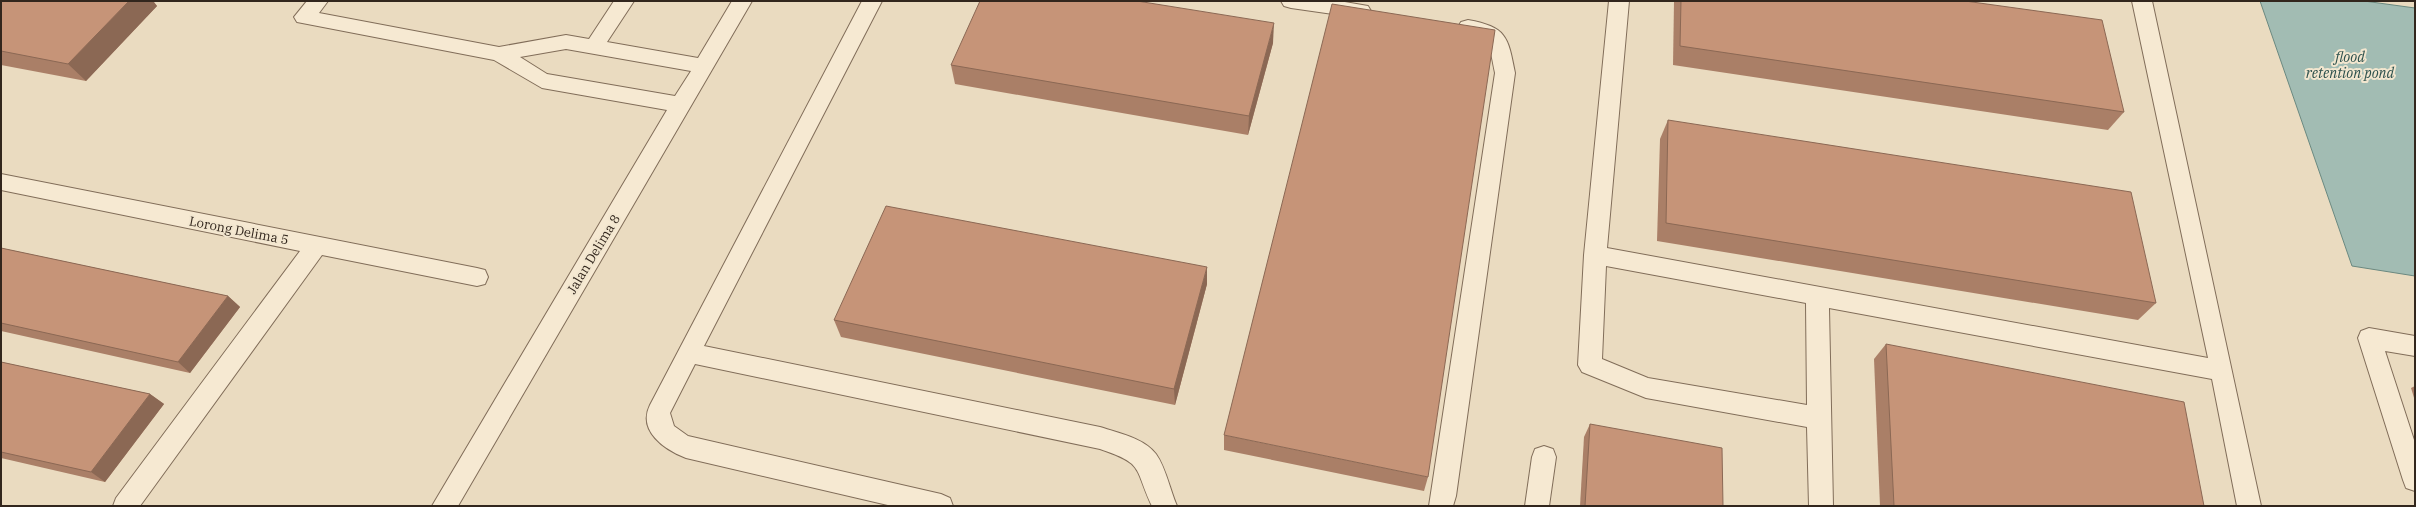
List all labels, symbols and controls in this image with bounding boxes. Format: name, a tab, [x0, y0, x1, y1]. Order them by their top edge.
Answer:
water label: flood retention pond	[2306, 48, 2395, 82]
street label: Jalan Delima 8	[563, 211, 624, 297]
street label: Lorong Delima 5	[188, 213, 290, 248]

